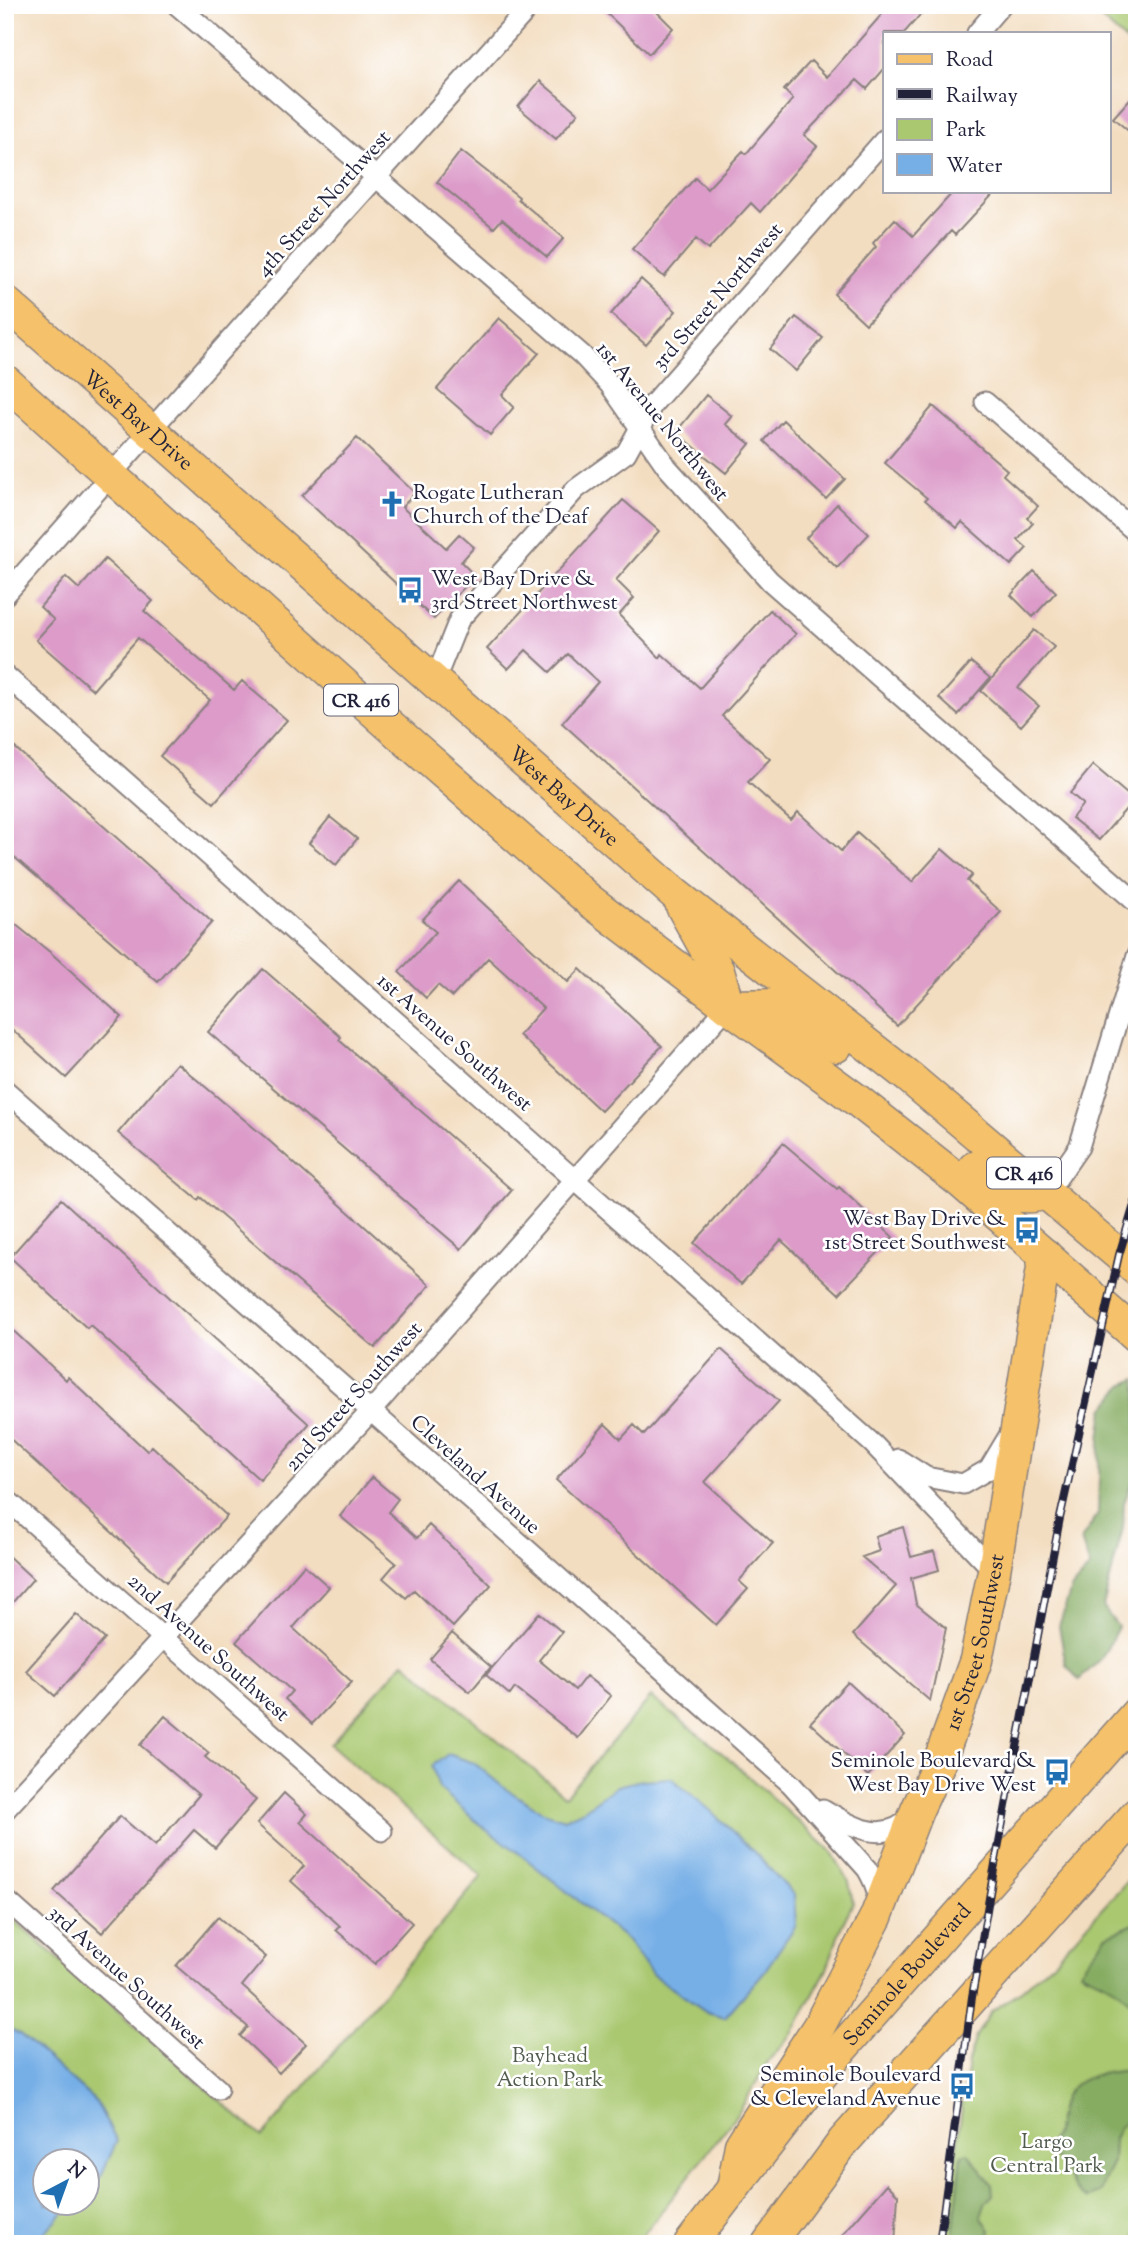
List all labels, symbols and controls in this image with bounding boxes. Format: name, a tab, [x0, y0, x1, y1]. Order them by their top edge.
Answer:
legend	[883, 32, 1110, 192]
text: Road	[946, 46, 993, 76]
text: Railway	[946, 82, 1018, 112]
text: Park	[946, 116, 987, 146]
street label: 4th Street Northwest	[250, 124, 399, 284]
text: Water	[946, 152, 1003, 182]
street label: 3rd Street Northwest	[646, 217, 791, 378]
street label: 1st Avenue Northwest	[588, 336, 735, 508]
street label: West Bay Drive	[75, 364, 199, 479]
place label: Rogate Lutheran Church of the Deaf	[413, 479, 590, 533]
church icon: Rogate Lutheran Church of the Deaf	[377, 489, 407, 519]
place label: West Bay Drive & 3rd Street Northwest	[431, 565, 618, 619]
bus stop icon: West Bay Drive & 3rd Street Northwest	[395, 575, 425, 605]
road number: CR 416	[324, 684, 398, 716]
street label: West Bay Drive	[501, 740, 625, 855]
street label: 1st Avenue Southwest	[369, 967, 538, 1120]
road number: CR 416	[987, 1158, 1061, 1189]
place label: West Bay Drive & 1st Street Southwest	[825, 1205, 1006, 1259]
bus stop icon: West Bay Drive & 1st Street Southwest	[1012, 1215, 1042, 1245]
street label: 2nd Street Southwest	[279, 1316, 430, 1479]
street label: Cleveland Avenue	[403, 1409, 547, 1542]
street label: 1st Street Southwest	[939, 1552, 1014, 1735]
street label: 2nd Avenue Southwest	[120, 1568, 295, 1729]
place label: Seminole Boulevard & West Bay Drive West	[830, 1747, 1036, 1801]
bus stop icon: Seminole Boulevard & West Bay Drive West	[1042, 1757, 1072, 1787]
street label: Seminole Boulevard	[837, 1898, 979, 2054]
street label: 3rd Avenue Southwest	[40, 1899, 211, 2058]
park label: Bayhead Action Park	[497, 2042, 604, 2096]
place label: Seminole Boulevard & Cleveland Avenue	[750, 2061, 941, 2115]
bus stop icon: Seminole Boulevard & Cleveland Avenue	[947, 2071, 977, 2101]
park label: Largo Central Park	[990, 2128, 1104, 2182]
north arrow	[32, 2148, 102, 2218]
text: N	[61, 2156, 90, 2186]

